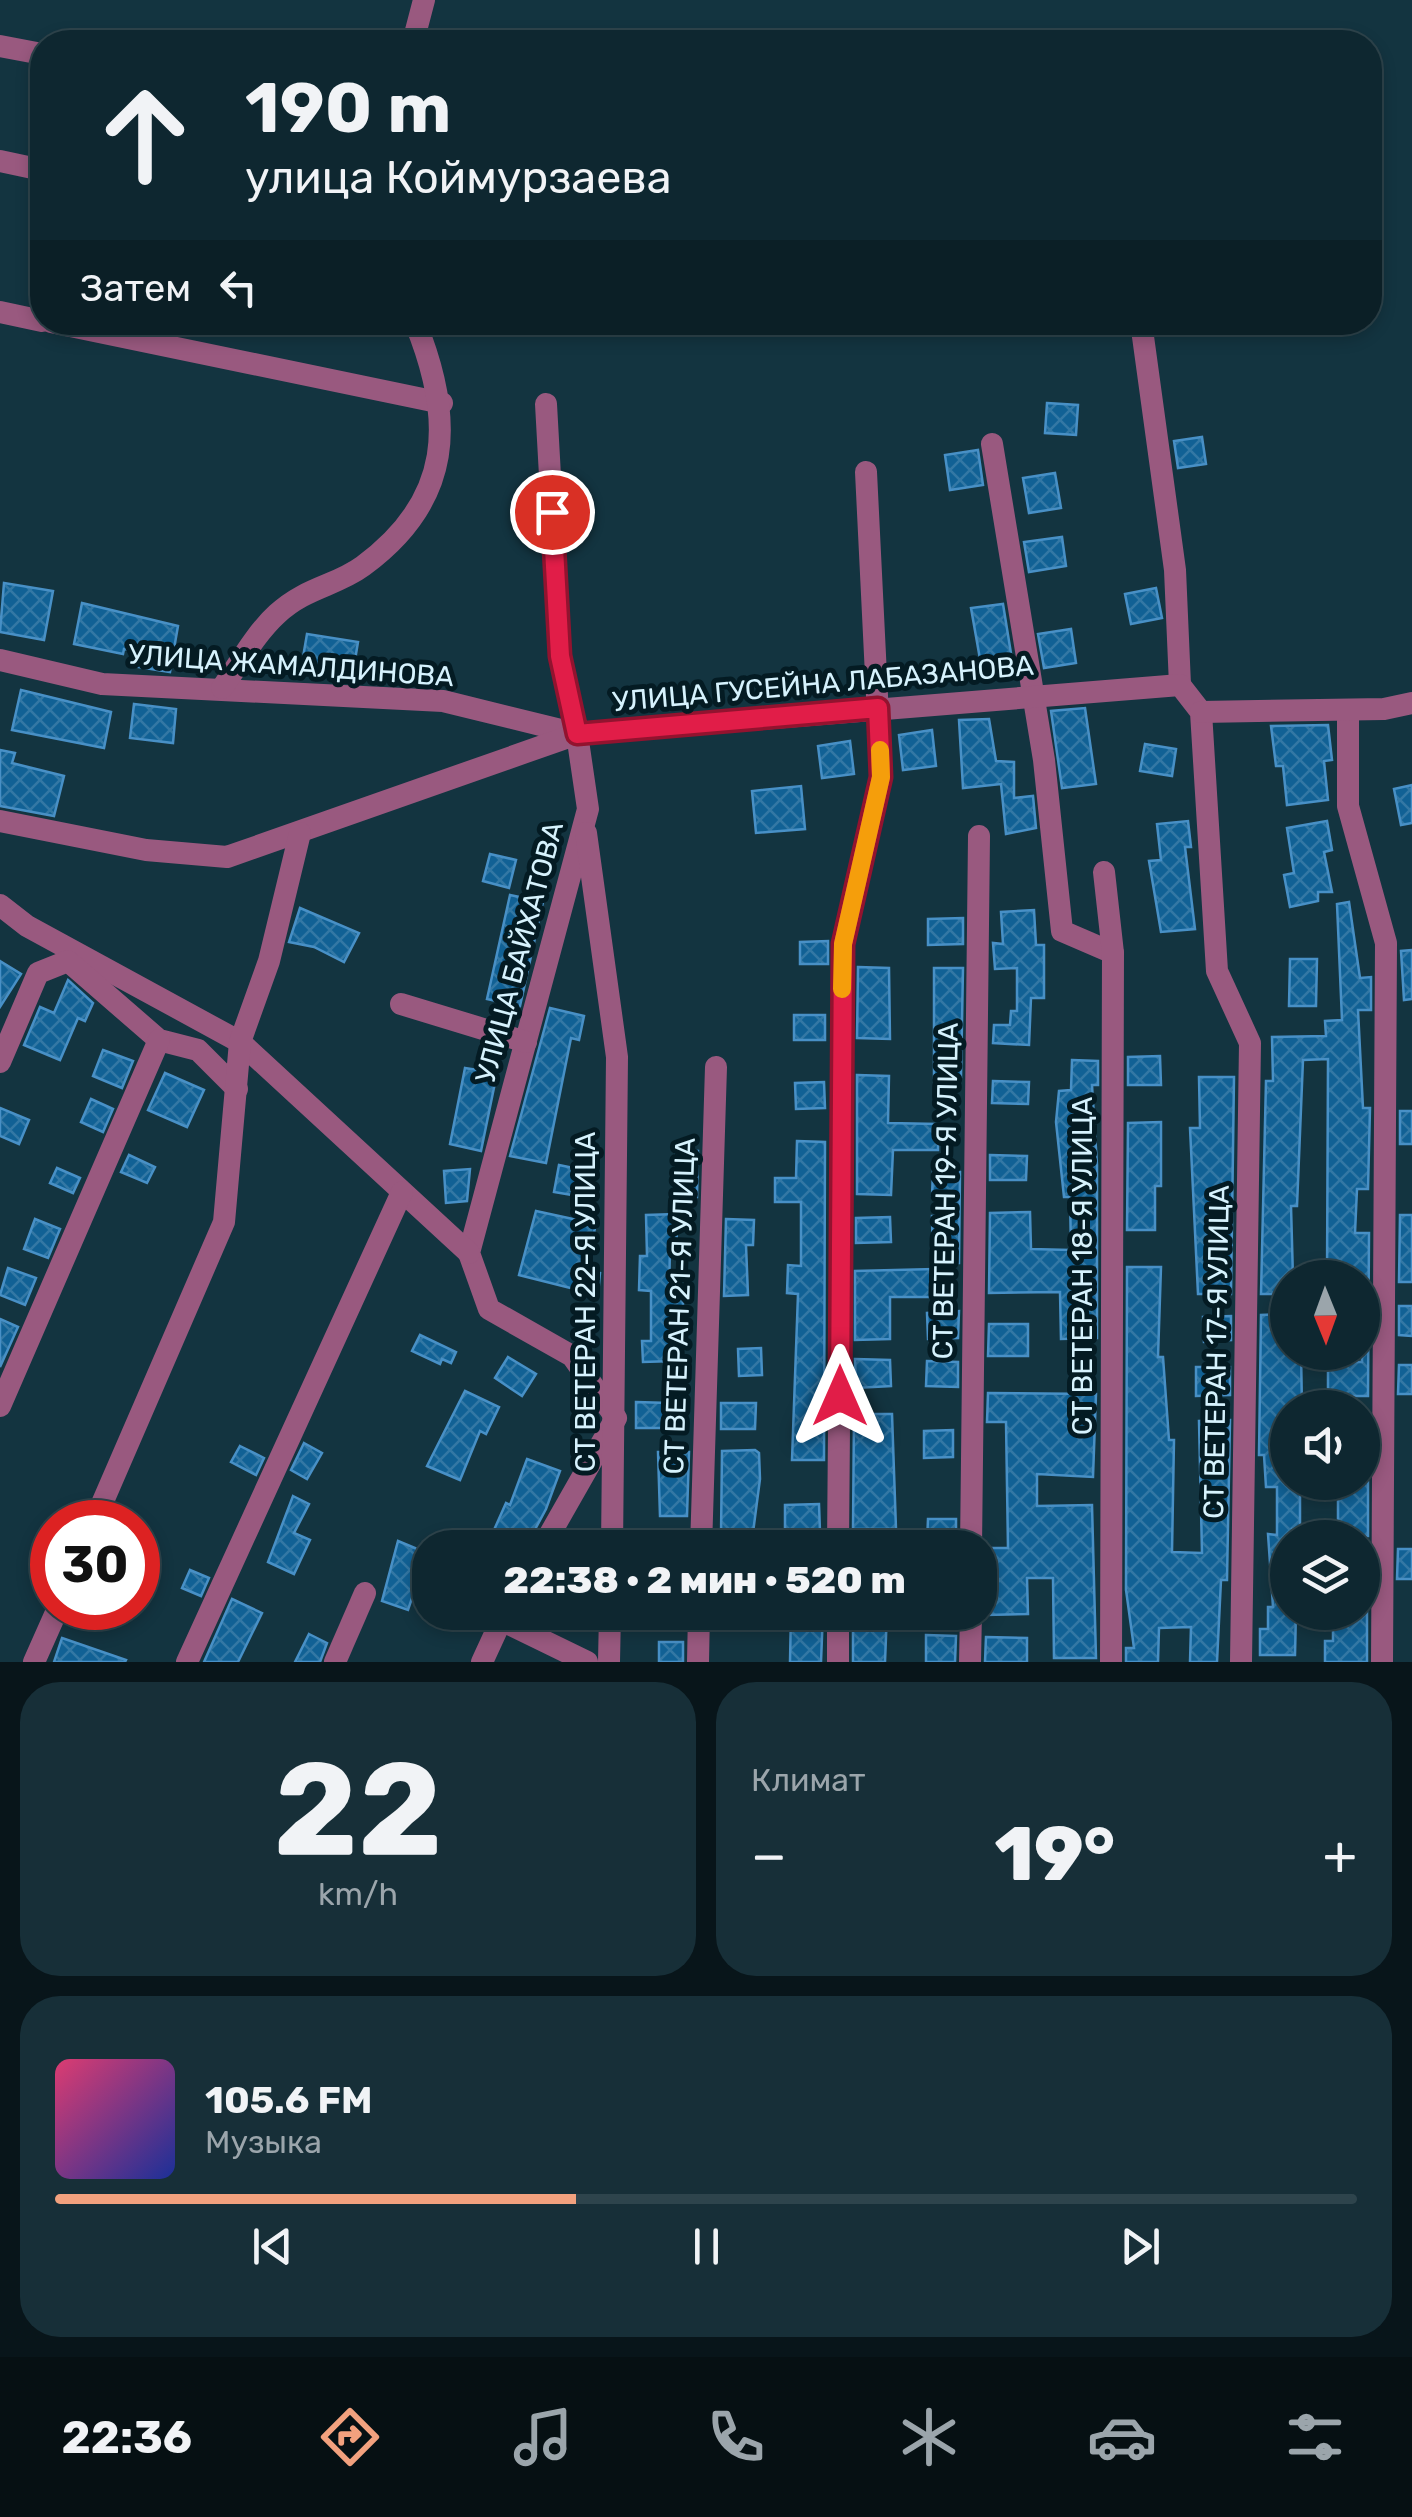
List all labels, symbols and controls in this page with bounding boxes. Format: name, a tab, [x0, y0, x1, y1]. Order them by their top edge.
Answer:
text: 190 m	[245, 67, 451, 150]
icon: ahead	[80, 70, 210, 200]
text: улица Коймурзаева	[245, 151, 672, 204]
icon: left	[211, 260, 266, 315]
text: Затем	[80, 265, 191, 311]
pin	[510, 470, 595, 555]
icon: arrive	[525, 485, 580, 540]
street label: УЛИЦА ЖАМАЛДИНОВА	[127, 638, 455, 693]
street label: УЛИЦА ГУСЕЙНА ЛАБАЗАНОВА	[611, 649, 1035, 718]
street label: УЛИЦА БАЙХАТОВА	[469, 818, 570, 1086]
street label: СТ ВЕТЕРАН 19-Я УЛИЦА	[926, 1022, 965, 1360]
street label: СТ ВЕТЕРАН 18-Я УЛИЦА	[1066, 1097, 1099, 1435]
street label: СТ ВЕТЕРАН 22-Я УЛИЦА	[569, 1131, 602, 1472]
street label: СТ ВЕТЕРАН 21-Я УЛИЦА	[657, 1137, 702, 1475]
street label: СТ ВЕТЕРАН 17-Я УЛИЦА	[1197, 1185, 1236, 1519]
north arrow	[1270, 1260, 1380, 1370]
map controls	[1270, 1260, 1380, 1630]
position arrow	[788, 1344, 892, 1448]
button: sound	[1270, 1390, 1380, 1500]
speed limit sign: 30	[30, 1500, 160, 1630]
button: layers	[1270, 1520, 1380, 1630]
text: 22:38 · 2 мин · 520 m	[503, 1557, 906, 1603]
text: 22	[273, 1732, 443, 1887]
text: Климат	[751, 1761, 865, 1799]
text: 19°	[994, 1810, 1115, 1899]
text: −	[751, 1823, 787, 1888]
text: +	[1323, 1823, 1357, 1888]
text: km/h	[318, 1875, 398, 1913]
text: 105.6 FM	[205, 2077, 373, 2123]
text: Музыка	[205, 2123, 322, 2161]
icon: previous	[245, 2219, 300, 2274]
icon: pause	[679, 2219, 734, 2274]
icon: next	[1113, 2219, 1168, 2274]
icon: directions	[315, 2402, 385, 2472]
icon: music	[508, 2402, 578, 2472]
icon: phone	[701, 2402, 771, 2472]
icon: climate	[894, 2402, 964, 2472]
icon: car	[1087, 2402, 1157, 2472]
icon: filters	[1280, 2402, 1350, 2472]
text: 22:36	[62, 2411, 192, 2464]

